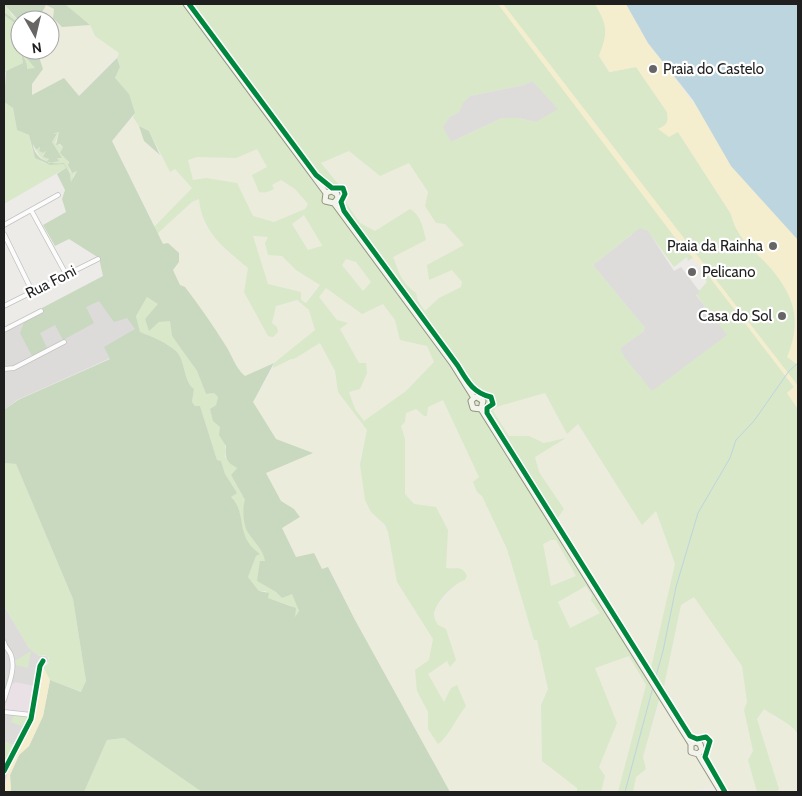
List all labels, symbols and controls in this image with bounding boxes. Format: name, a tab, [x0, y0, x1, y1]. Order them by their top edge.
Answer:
north arrow	[10, 10, 60, 60]
text: N	[31, 38, 43, 57]
place label: Praia do Castelo	[663, 60, 764, 78]
marker: Praia do Castelo	[647, 63, 659, 75]
place label: Praia da Rainha	[667, 237, 764, 255]
marker: Praia da Rainha	[767, 240, 779, 252]
street label: Rua Foni	[23, 262, 79, 302]
place label: Pelicano	[702, 263, 755, 281]
marker: Pelicano	[686, 266, 698, 278]
place label: Casa do Sol	[698, 307, 772, 325]
marker: Casa do Sol	[776, 310, 788, 322]

